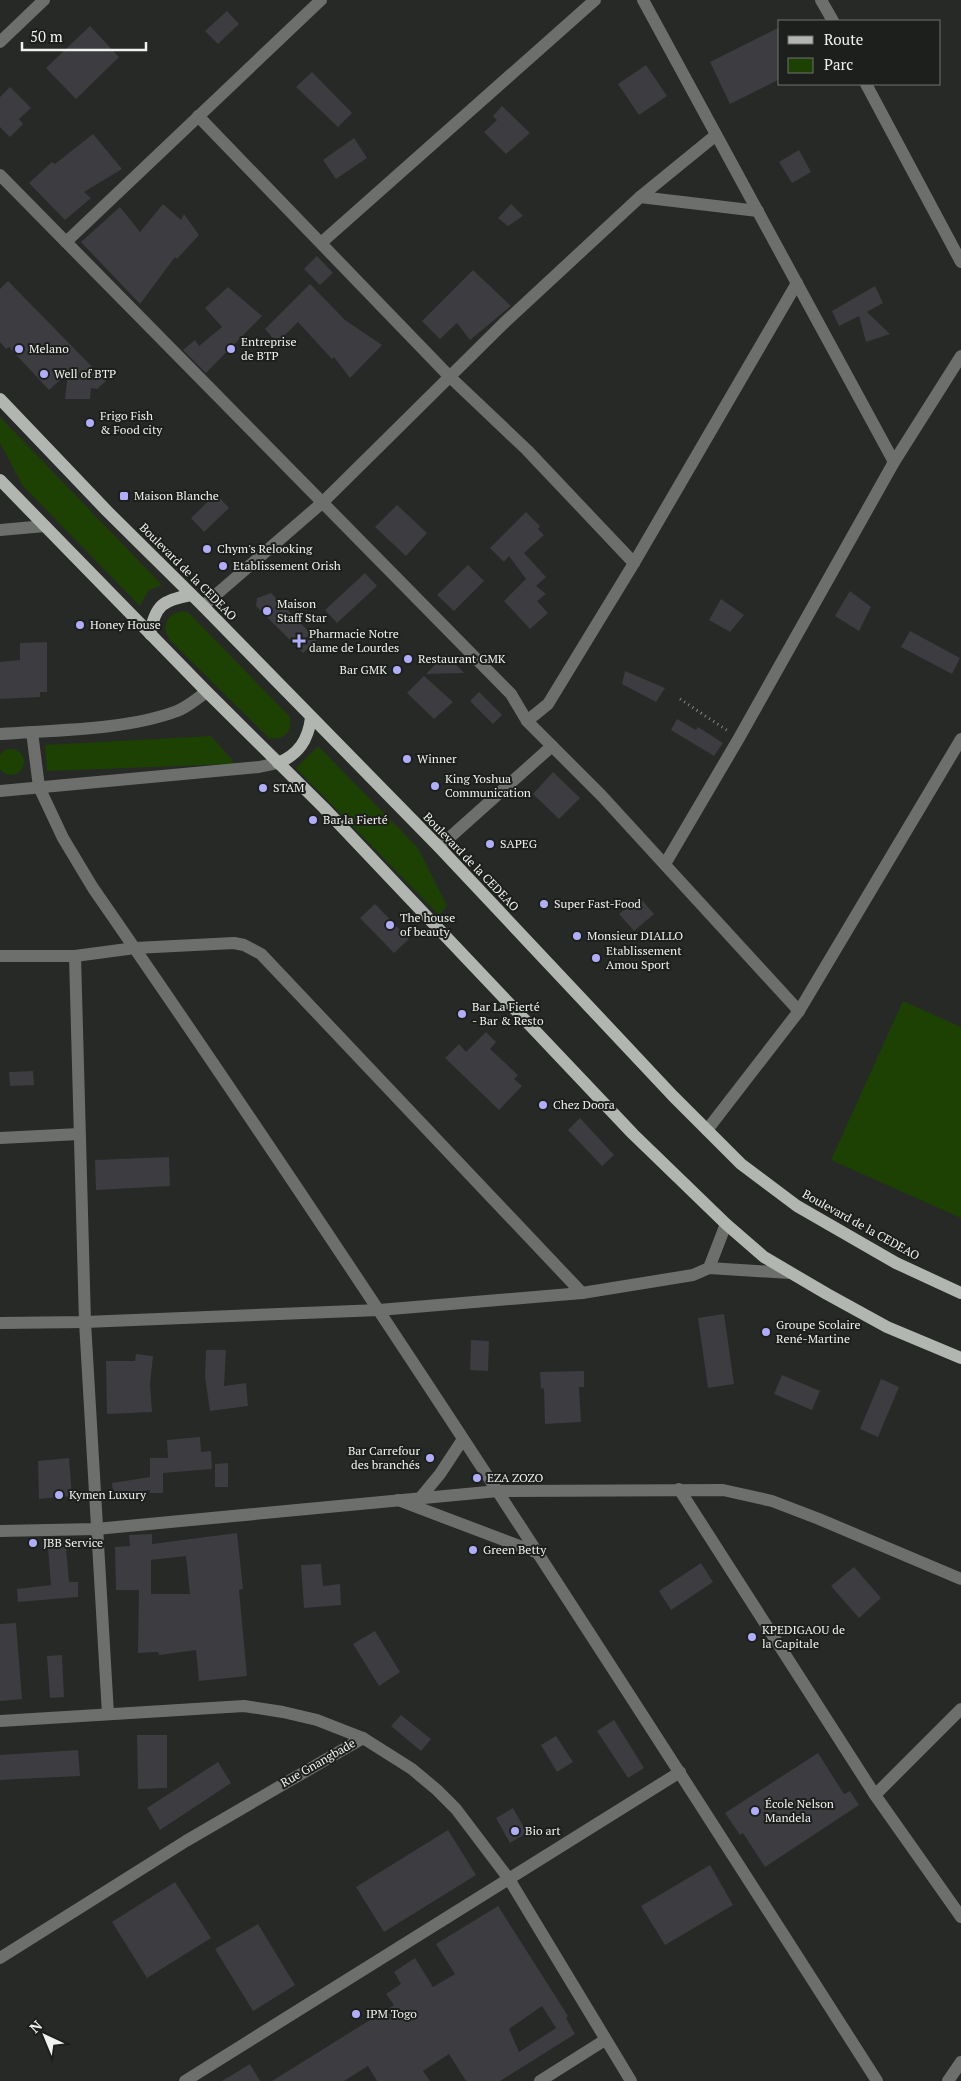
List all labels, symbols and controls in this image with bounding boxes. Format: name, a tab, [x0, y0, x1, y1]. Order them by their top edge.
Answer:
scale bar	[22, 20, 146, 52]
legend	[778, 20, 941, 85]
text: 50 m	[30, 26, 63, 46]
text: Route	[824, 29, 863, 49]
text: Parc	[824, 54, 853, 74]
place label: Entreprise de BTP	[241, 334, 296, 363]
place label: Melano	[29, 341, 69, 356]
marker: Melano	[13, 343, 25, 355]
marker: Entreprise de BTP	[225, 343, 237, 355]
place label: Well of BTP	[54, 366, 116, 381]
marker: Well of BTP	[38, 368, 50, 380]
place label: Frigo Fish & Food city	[100, 408, 163, 437]
marker: Frigo Fish & Food city	[84, 417, 96, 429]
place label: Maison Blanche	[134, 488, 219, 503]
marker: Maison Blanche	[118, 490, 130, 502]
street label: Boulevard de la CEDEAO	[137, 520, 240, 624]
place label: Chym's Relooking	[217, 541, 313, 556]
marker: Chym's Relooking	[201, 543, 213, 555]
place label: Etablissement Orish	[233, 558, 341, 573]
marker: Etablissement Orish	[217, 560, 229, 572]
place label: Maison Staff Star	[277, 596, 327, 625]
marker: Maison Staff Star	[261, 605, 273, 617]
place label: Honey House	[90, 617, 161, 632]
marker: Honey House	[74, 619, 86, 631]
place label: Pharmacie Notre dame de Lourdes	[309, 626, 399, 655]
marker: Pharmacie Notre dame de Lourdes	[293, 635, 305, 647]
place label: Restaurant GMK	[418, 651, 506, 666]
marker: Restaurant GMK	[402, 653, 414, 665]
place label: Bar GMK	[340, 662, 387, 677]
marker: Bar GMK	[391, 664, 403, 676]
place label: Winner	[417, 751, 457, 766]
marker: Winner	[401, 753, 413, 765]
place label: King Yoshua Communication	[445, 771, 531, 800]
place label: STAM	[273, 780, 305, 795]
marker: King Yoshua Communication	[429, 780, 441, 792]
marker: STAM	[257, 782, 269, 794]
street label: Boulevard de la CEDEAO	[420, 809, 523, 914]
place label: Bar la Fierté	[323, 812, 388, 827]
marker: Bar la Fierté	[307, 814, 319, 826]
place label: SAPEG	[500, 836, 538, 851]
marker: SAPEG	[484, 838, 496, 850]
place label: Super Fast-Food	[554, 896, 641, 911]
marker: Super Fast-Food	[538, 898, 550, 910]
place label: The house of beauty	[400, 910, 455, 939]
marker: The house of beauty	[384, 919, 396, 931]
place label: Monsieur DIALLO	[587, 928, 683, 943]
marker: Monsieur DIALLO	[571, 930, 583, 942]
place label: Etablissement Amou Sport	[606, 943, 682, 972]
marker: Etablissement Amou Sport	[590, 952, 602, 964]
place label: Bar La Fierté - Bar & Resto	[472, 999, 544, 1028]
marker: Bar La Fierté - Bar & Resto	[456, 1008, 468, 1020]
place label: Chez Doora	[553, 1097, 615, 1112]
marker: Chez Doora	[537, 1099, 549, 1111]
street label: Boulevard de la CEDEAO	[800, 1186, 922, 1263]
place label: Groupe Scolaire René-Martine	[776, 1317, 861, 1346]
marker: Groupe Scolaire René-Martine	[760, 1326, 772, 1338]
place label: Bar Carrefour des branchés	[348, 1443, 420, 1472]
marker: Bar Carrefour des branchés	[424, 1452, 436, 1464]
place label: EZA ZOZO	[487, 1470, 544, 1485]
marker: EZA ZOZO	[471, 1472, 483, 1484]
place label: Kymen Luxury	[69, 1487, 147, 1502]
marker: Kymen Luxury	[53, 1489, 65, 1501]
place label: JBB Service	[43, 1535, 103, 1550]
marker: JBB Service	[27, 1537, 39, 1549]
place label: Green Betty	[483, 1542, 547, 1557]
marker: Green Betty	[467, 1544, 479, 1556]
place label: KPEDIGAOU de la Capitale	[762, 1622, 845, 1651]
marker: KPEDIGAOU de la Capitale	[746, 1631, 758, 1643]
street label: Rue Gnangbade	[278, 1735, 358, 1790]
place label: École Nelson Mandela	[765, 1796, 834, 1825]
marker: École Nelson Mandela	[749, 1805, 761, 1817]
place label: Bio art	[525, 1823, 561, 1838]
marker: Bio art	[509, 1825, 521, 1837]
place label: IPM Togo	[366, 2006, 417, 2021]
marker: IPM Togo	[350, 2008, 362, 2020]
north arrow	[20, 2011, 70, 2061]
text: N	[25, 2016, 46, 2037]

